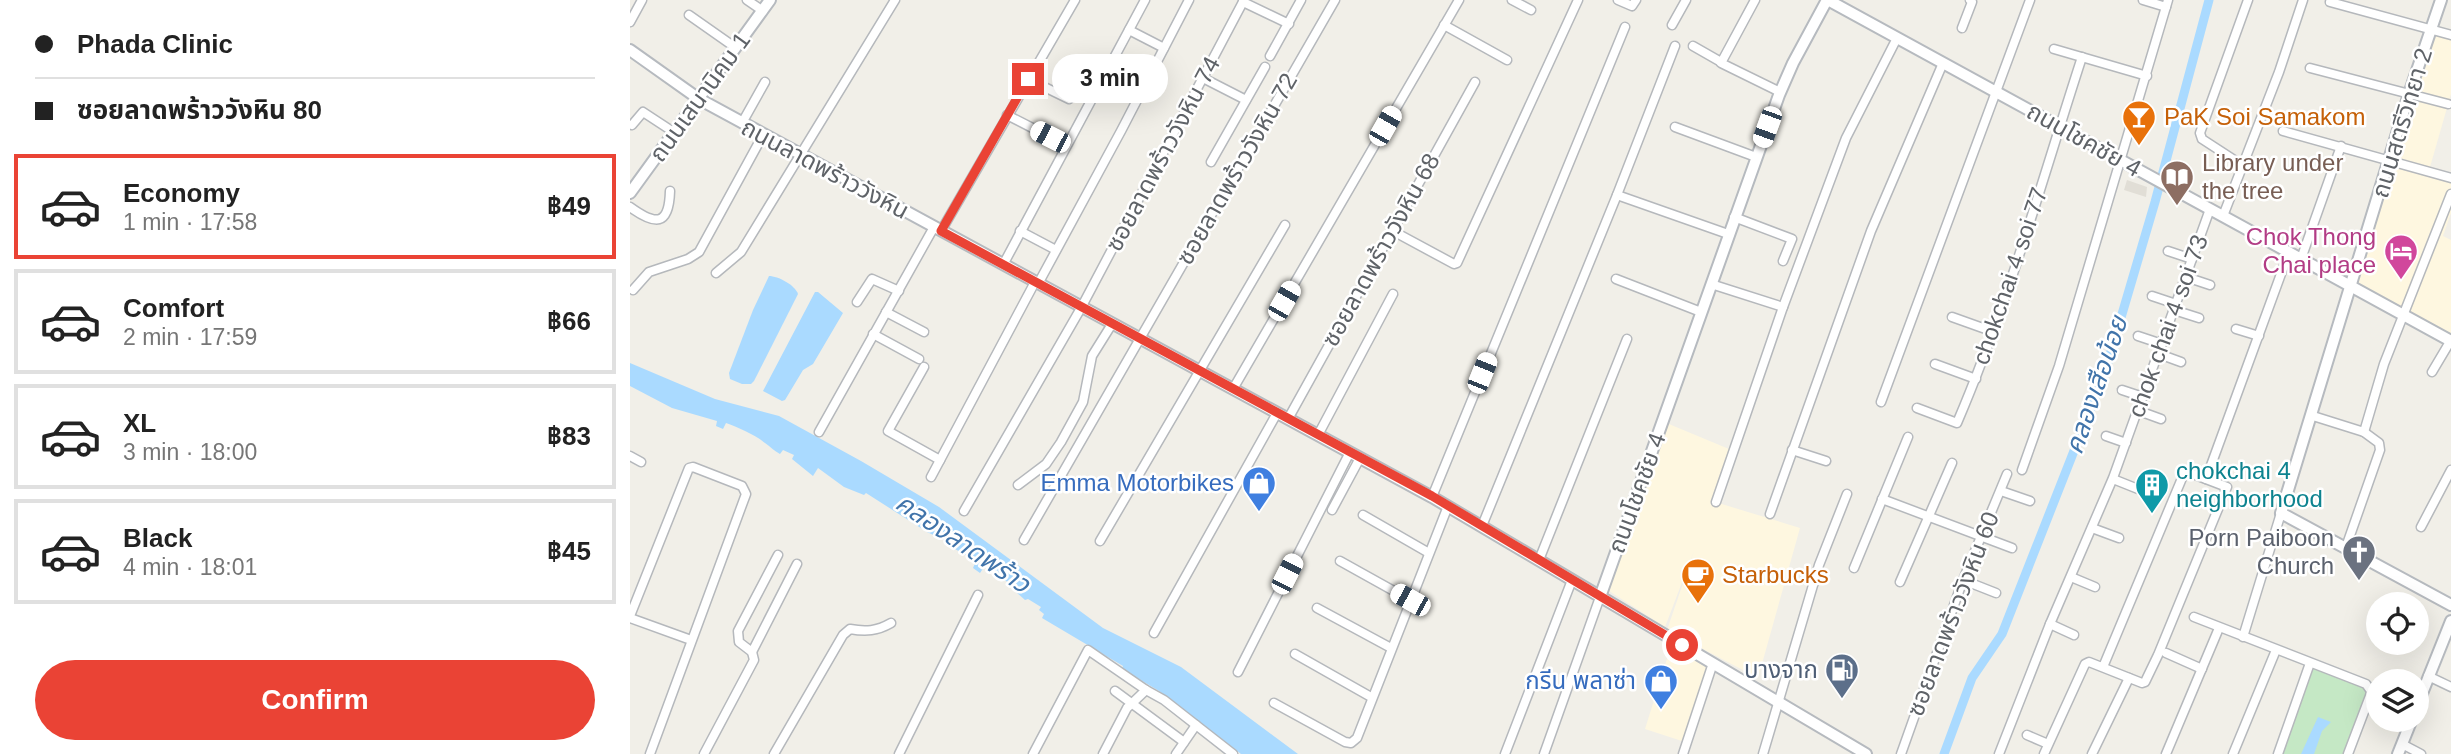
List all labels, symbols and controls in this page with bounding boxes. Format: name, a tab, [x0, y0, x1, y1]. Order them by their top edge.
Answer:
street label: ถนนเสนานิคม 1	[644, 27, 756, 167]
text: Phada Clinic	[77, 29, 233, 59]
street label: ถนนสตรีวิทยา 2	[2366, 45, 2437, 201]
street label: ซอยลาดพร้าววังหิน 74	[1100, 52, 1225, 256]
callout: 3 min	[1052, 55, 1168, 104]
route end	[1012, 63, 1044, 95]
text: 3 min	[1080, 65, 1140, 91]
street label: ซอยลาดพร้าววังหิน 72	[1171, 68, 1302, 269]
text: ซอยลาดพร้าววังหิน 80	[77, 95, 322, 125]
street label: ถนนโชคชัย 4	[2022, 97, 2146, 182]
bar icon: PaK Soi Samakom	[2120, 98, 2158, 147]
car	[1366, 103, 1405, 149]
place label: PaK Soi Samakom	[2164, 103, 2365, 130]
car	[1750, 104, 1785, 150]
street label: ถนนลาดพร้าววังหิน	[737, 113, 913, 224]
car	[1027, 118, 1074, 156]
street label: ซอยลาดพร้าววังหิน 68	[1316, 149, 1445, 351]
place label: Library under the tree	[2202, 149, 2343, 204]
library icon: Library under the tree	[2158, 158, 2196, 207]
icon: car	[39, 175, 102, 238]
text: Economy	[123, 178, 240, 208]
street label: chokchai 4 soi 77	[1967, 184, 2052, 368]
text: ฿49	[547, 191, 591, 221]
text: 1 min · 17:58	[123, 209, 257, 235]
place label: Chok Thong Chai place	[2246, 223, 2376, 278]
street label: chok chai 4 soi 73	[2122, 231, 2213, 421]
hotel icon: Chok Thong Chai place	[2382, 232, 2420, 281]
car	[1265, 278, 1304, 324]
icon: car	[39, 290, 102, 353]
text: Comfort	[123, 293, 224, 323]
text: ฿66	[547, 306, 591, 336]
water label: คลองเสือน้อย	[2059, 311, 2134, 458]
text: 2 min · 17:59	[123, 324, 257, 350]
car	[1465, 350, 1500, 396]
icon: car	[39, 405, 102, 468]
text: XL	[123, 408, 156, 438]
text: ฿83	[547, 421, 591, 451]
street label: ถนนโชคชัย 4	[1602, 429, 1671, 557]
text: 3 min · 18:00	[123, 439, 257, 465]
place label: chokchai 4 neighborhood	[2176, 457, 2323, 512]
shop icon: Emma Motorbikes	[1240, 464, 1278, 513]
building icon: chokchai 4 neighborhood	[2133, 466, 2171, 515]
place label: Emma Motorbikes	[1041, 469, 1234, 496]
water label: คลองลาดพร้าว	[890, 487, 1037, 600]
street label: ซอยลาดพร้าววังหิน 60	[1901, 508, 2004, 720]
icon: car	[39, 520, 102, 583]
text: Black	[123, 523, 192, 553]
place label: Porn Paiboon Church	[2189, 524, 2334, 579]
church icon: Porn Paiboon Church	[2340, 533, 2378, 582]
text: ฿45	[547, 536, 591, 566]
car	[1269, 551, 1306, 597]
text: 4 min · 18:01	[123, 554, 257, 580]
cafe icon: Starbucks	[1679, 556, 1717, 605]
place label: Starbucks	[1722, 561, 1829, 588]
car	[1387, 581, 1434, 619]
map controls	[2366, 592, 2429, 732]
button: locate	[2366, 592, 2429, 655]
route start	[1666, 629, 1698, 661]
fuel station icon: บางจาก	[1823, 651, 1861, 700]
place label: บางจาก	[1744, 656, 1818, 683]
button: Confirm	[35, 660, 595, 740]
shop icon: กรีน พลาซ่า	[1642, 662, 1680, 711]
place label: กรีน พลาซ่า	[1525, 667, 1636, 694]
button: layers	[2366, 669, 2429, 732]

